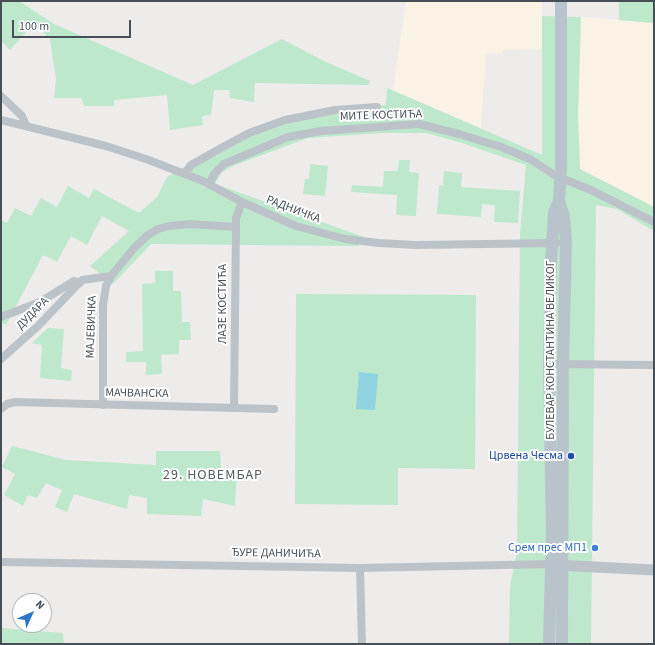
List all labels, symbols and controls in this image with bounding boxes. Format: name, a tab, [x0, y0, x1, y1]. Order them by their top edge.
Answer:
scale bar	[14, 12, 133, 38]
text: 100 m	[19, 18, 49, 35]
street label: МИТЕ КОСТИЋА	[340, 107, 422, 125]
street label: РАДНИЧКА	[264, 193, 322, 227]
street label: БУЛЕВАР КОНСТАНТИНА ВЕЛИКОГ	[544, 260, 558, 440]
street label: ЛАЗЕ КОСТИЋА	[216, 264, 230, 344]
street label: ДУДАРА	[14, 295, 52, 333]
street label: МАЈЕВИЧКА	[84, 295, 100, 359]
street label: МАЧВАНСКА	[105, 386, 169, 402]
place label: Црвена Чесма	[489, 449, 563, 463]
marker: Црвена Чесма	[566, 451, 576, 461]
district label: 29. НОВЕМБАР	[163, 468, 263, 484]
place label: Срем прес МП1	[508, 541, 587, 555]
marker: Срем прес МП1	[590, 543, 600, 553]
street label: ЂУРЕ ДАНИЧИЋА	[231, 546, 321, 562]
north arrow	[12, 593, 52, 633]
text: N	[32, 597, 48, 613]

